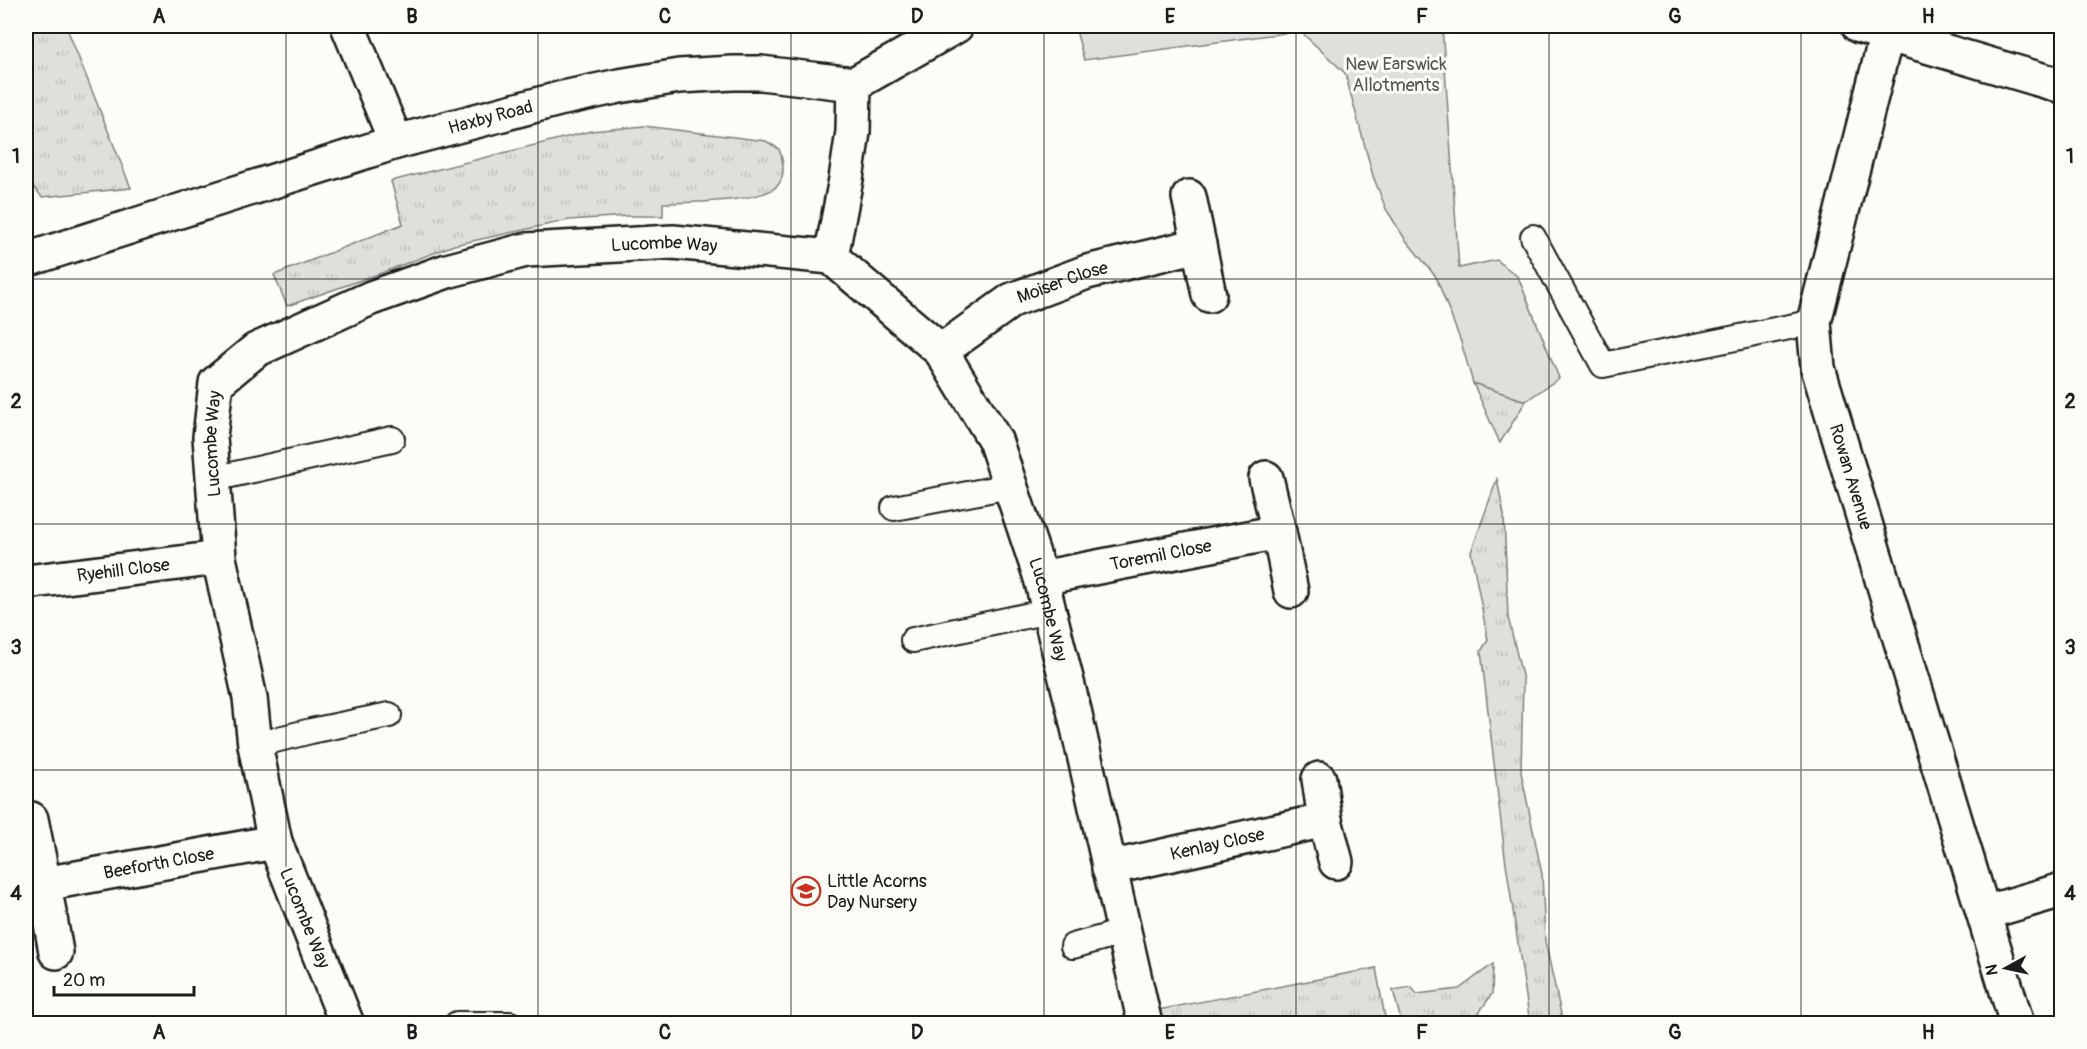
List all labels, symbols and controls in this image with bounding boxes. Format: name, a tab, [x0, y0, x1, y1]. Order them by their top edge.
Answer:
text: A	[153, 4, 166, 29]
text: B	[406, 4, 418, 29]
text: C	[659, 4, 671, 29]
text: D	[911, 4, 924, 29]
text: E	[1165, 4, 1176, 29]
text: F	[1416, 4, 1428, 29]
text: G	[1668, 4, 1682, 29]
text: H	[1922, 4, 1935, 29]
park label: New Earswick Allotments	[1345, 53, 1447, 97]
street label: Haxby Road	[446, 95, 535, 140]
text: 1	[12, 144, 20, 169]
text: 1	[2066, 144, 2074, 169]
street label: Lucombe Way	[610, 231, 719, 258]
street label: Moiser Close	[1014, 256, 1110, 309]
text: 2	[10, 389, 22, 414]
street label: Lucombe Way	[199, 389, 227, 498]
text: 2	[2064, 389, 2076, 414]
street label: Rowan Avenue	[1824, 421, 1877, 533]
street label: Toremil Close	[1108, 534, 1214, 576]
street label: Ryehill Close	[76, 553, 171, 588]
street label: Lucombe Way	[1023, 555, 1072, 664]
text: 3	[10, 635, 22, 660]
text: 3	[2064, 635, 2076, 660]
street label: Kenlay Close	[1168, 823, 1267, 866]
street label: Beeforth Close	[102, 842, 216, 885]
street label: Lucombe Way	[274, 864, 335, 972]
place label: Little Acorns Day Nursery	[827, 870, 927, 914]
school or university icon: Little Acorns Day Nursery	[790, 875, 822, 907]
text: 4	[10, 881, 22, 906]
text: 4	[2064, 881, 2076, 906]
north arrow	[1976, 938, 2036, 998]
scale bar	[54, 959, 194, 997]
text: N	[1981, 963, 2003, 977]
text: 20 m	[63, 969, 105, 992]
text: A	[153, 1020, 166, 1045]
text: B	[406, 1020, 418, 1045]
text: C	[659, 1020, 671, 1045]
text: D	[911, 1020, 924, 1045]
text: E	[1165, 1020, 1176, 1045]
text: F	[1416, 1020, 1428, 1045]
text: G	[1668, 1020, 1682, 1045]
text: H	[1922, 1020, 1935, 1045]

